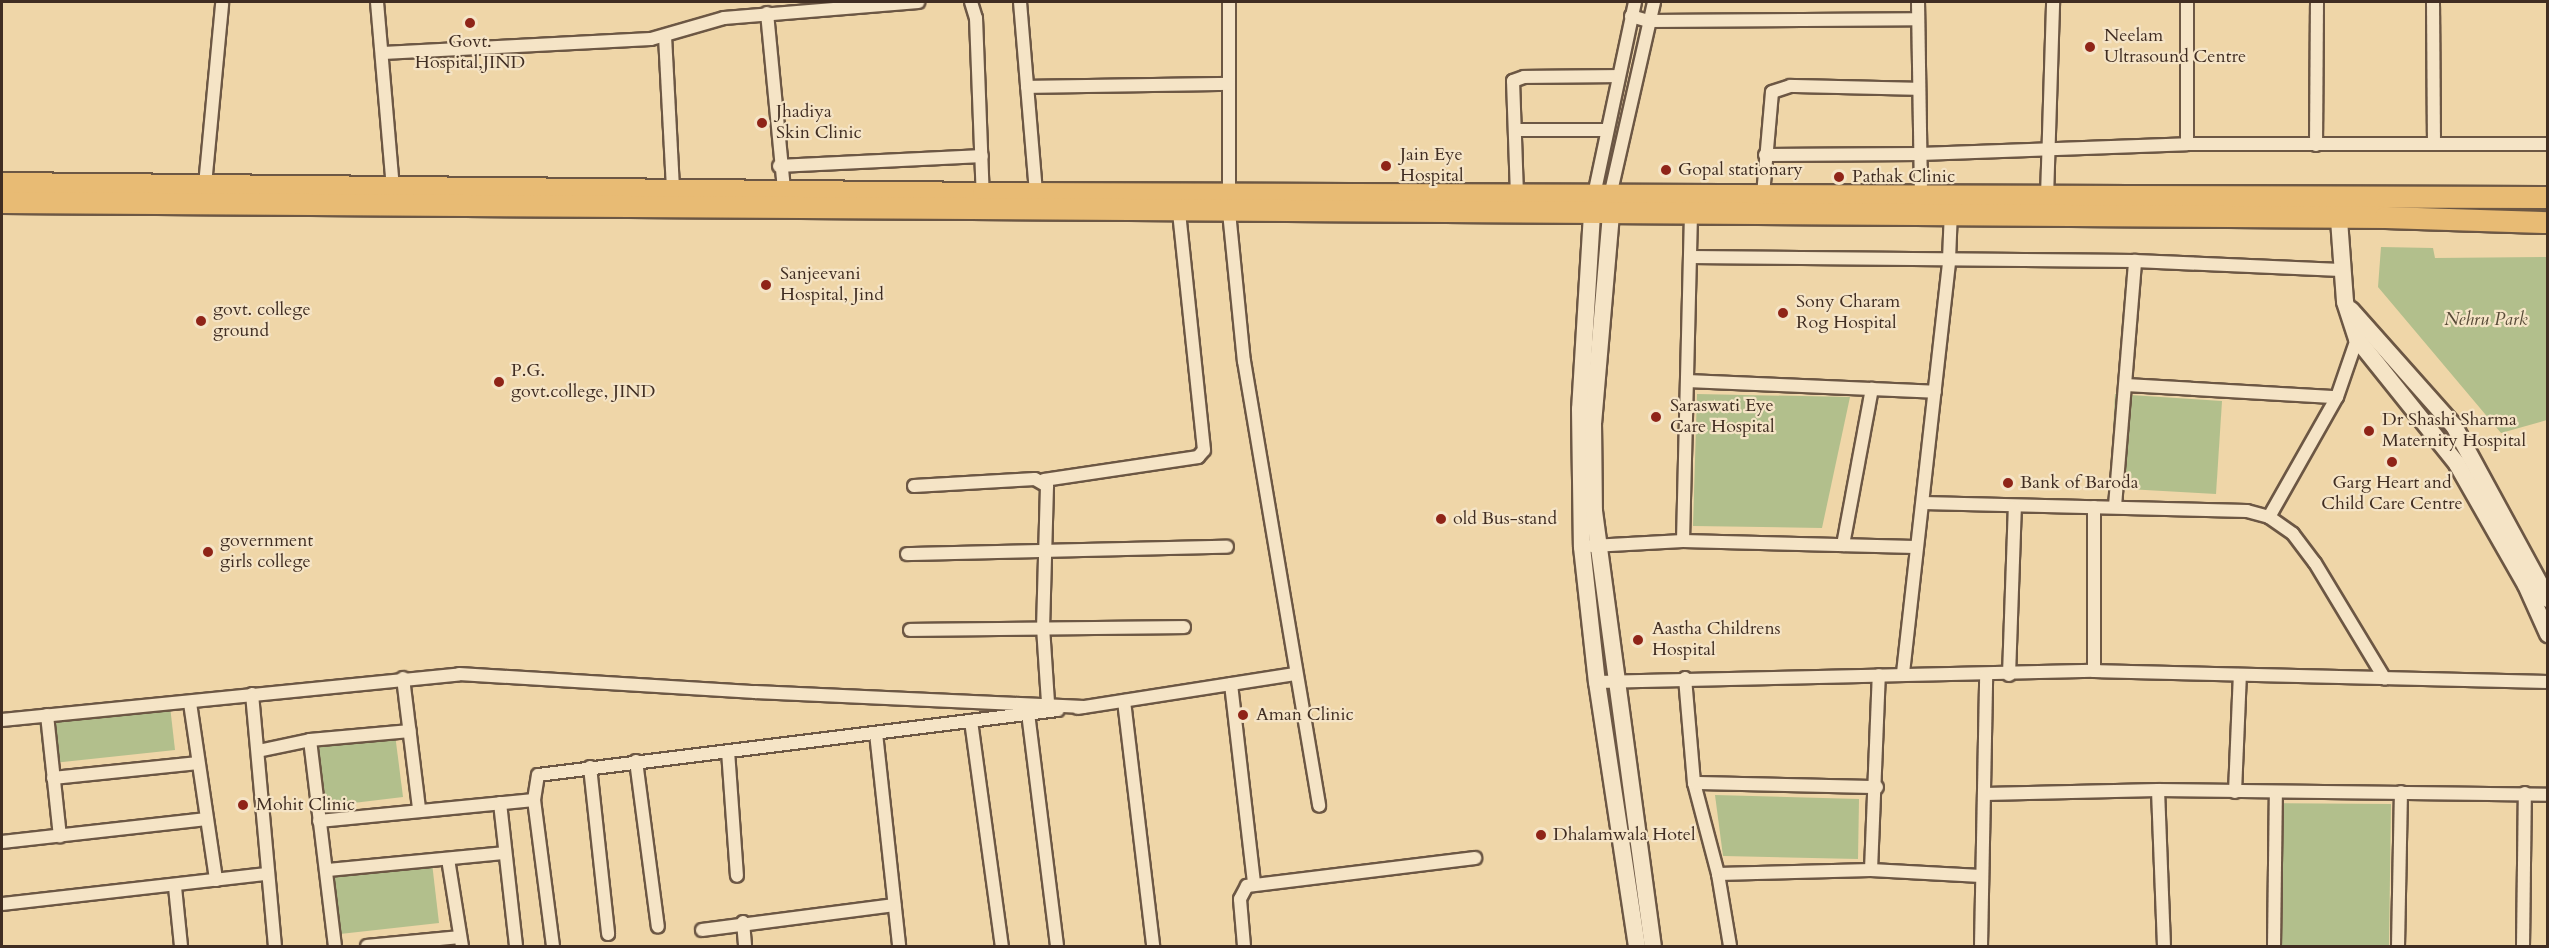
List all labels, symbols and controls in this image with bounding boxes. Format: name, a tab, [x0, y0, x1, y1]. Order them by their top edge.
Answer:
marker: Govt. Hospital,JIND	[463, 16, 477, 30]
place label: Neelam Ultrasound Centre	[2104, 26, 2246, 68]
place label: Govt. Hospital,JIND	[415, 32, 525, 74]
marker: Neelam Ultrasound Centre	[2081, 38, 2099, 56]
place label: Jhadiya Skin Clinic	[776, 102, 862, 144]
marker: Jhadiya Skin Clinic	[753, 114, 771, 132]
place label: Jain Eye Hospital	[1400, 145, 1463, 188]
marker: Jain Eye Hospital	[1377, 157, 1395, 175]
place label: Gopal stationary	[1678, 159, 1803, 181]
marker: Gopal stationary	[1659, 163, 1673, 177]
place label: Pathak Clinic	[1852, 166, 1955, 188]
marker: Pathak Clinic	[1830, 168, 1848, 186]
place label: Sanjeevani Hospital, Jind	[780, 264, 884, 306]
marker: Sanjeevani Hospital, Jind	[757, 276, 775, 294]
place label: Sony Charam Rog Hospital	[1796, 292, 1900, 334]
place label: govt. college ground	[213, 300, 311, 342]
marker: Sony Charam Rog Hospital	[1774, 304, 1792, 322]
park label: Nehru Park	[2444, 309, 2528, 331]
marker: govt. college ground	[194, 314, 208, 328]
place label: P.G. govt.college, JIND	[511, 361, 655, 404]
marker: P.G. govt.college, JIND	[492, 375, 506, 389]
place label: Saraswati Eye Care Hospital	[1670, 396, 1775, 438]
marker: Saraswati Eye Care Hospital	[1647, 408, 1665, 426]
place label: Dr Shashi Sharma Maternity Hospital	[2382, 410, 2526, 452]
marker: Dr Shashi Sharma Maternity Hospital	[2360, 422, 2378, 440]
marker: Garg Heart and Child Care Centre	[2383, 453, 2401, 471]
place label: Bank of Baroda	[2020, 472, 2138, 494]
place label: Garg Heart and Child Care Centre	[2321, 473, 2463, 516]
marker: Bank of Baroda	[2001, 476, 2015, 490]
place label: old Bus-stand	[1453, 508, 1557, 530]
marker: old Bus-stand	[1434, 512, 1448, 526]
place label: government girls college	[220, 531, 313, 574]
marker: government girls college	[201, 545, 215, 559]
place label: Aastha Childrens Hospital	[1652, 619, 1781, 662]
marker: Aastha Childrens Hospital	[1629, 631, 1647, 649]
place label: Aman Clinic	[1256, 704, 1354, 726]
marker: Aman Clinic	[1234, 706, 1252, 724]
place label: Mohit Clinic	[256, 794, 355, 816]
marker: Mohit Clinic	[234, 796, 252, 814]
place label: Dhalamwala Hotel	[1553, 824, 1695, 846]
marker: Dhalamwala Hotel	[1534, 828, 1548, 842]

